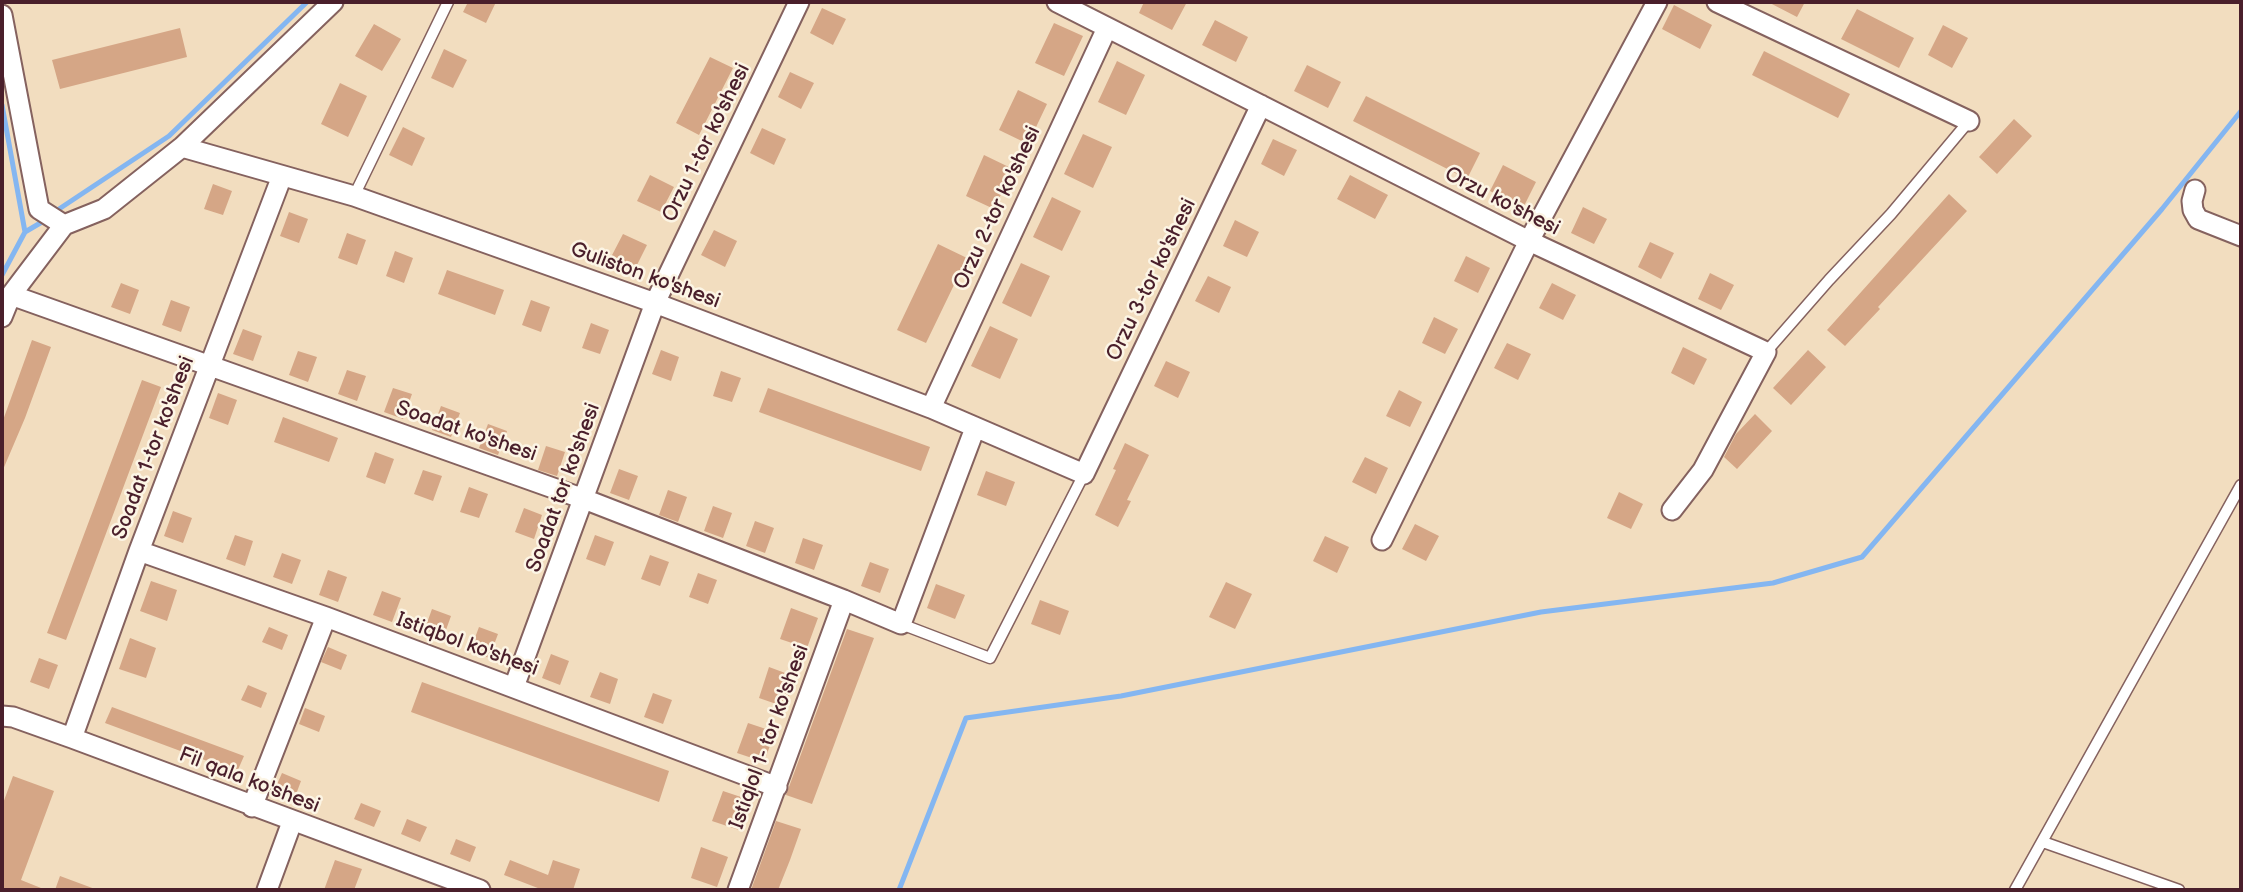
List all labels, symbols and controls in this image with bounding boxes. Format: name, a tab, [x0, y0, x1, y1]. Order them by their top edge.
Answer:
street label: Orzu 1-tor ko'shesi	[658, 60, 756, 226]
street label: Orzu 2-tor ko'shesi	[949, 122, 1047, 294]
street label: Orzu ko'shesi	[1440, 162, 1564, 242]
street label: Orzu 3-tor ko'shesi	[1102, 195, 1202, 365]
street label: Guliston ko'shesi	[567, 237, 723, 315]
street label: Soadat 1-tor ko'shesi	[107, 353, 201, 543]
street label: Soadat ko'shesi	[392, 396, 540, 468]
street label: Soadat tor ko'shesi	[522, 400, 606, 576]
street label: Istiqbol ko'shesi	[393, 608, 541, 682]
street label: Istiqlol 1- tor ko'shesi	[725, 641, 815, 833]
street label: Fil qala ko'shesi	[175, 743, 323, 819]

